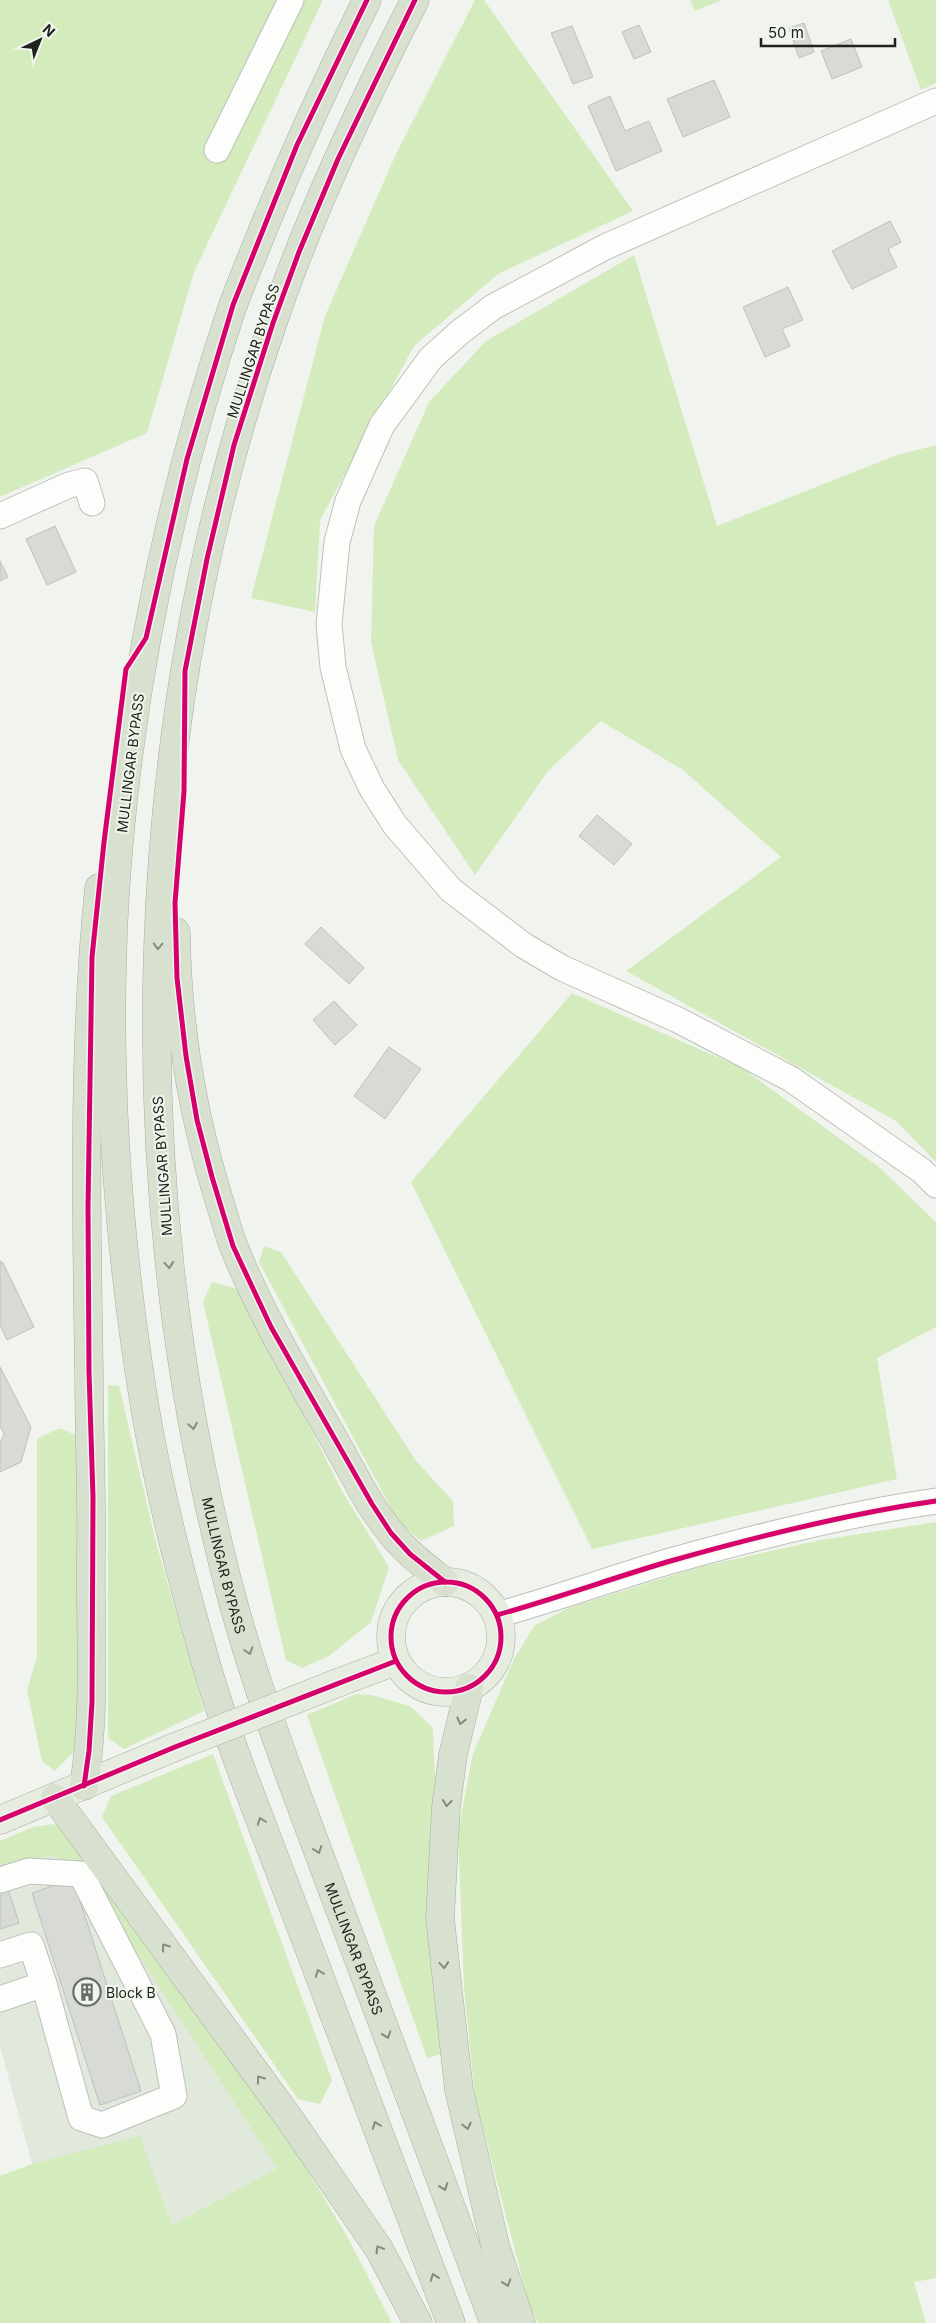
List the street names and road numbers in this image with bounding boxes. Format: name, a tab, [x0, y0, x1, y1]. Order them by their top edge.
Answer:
street label: MULLINGAR BYPASS	[223, 282, 283, 420]
street label: MULLINGAR BYPASS	[113, 692, 147, 834]
street label: MULLINGAR BYPASS	[149, 1095, 175, 1236]
street label: MULLINGAR BYPASS	[199, 1495, 250, 1636]
street label: MULLINGAR BYPASS	[322, 1880, 387, 2017]

